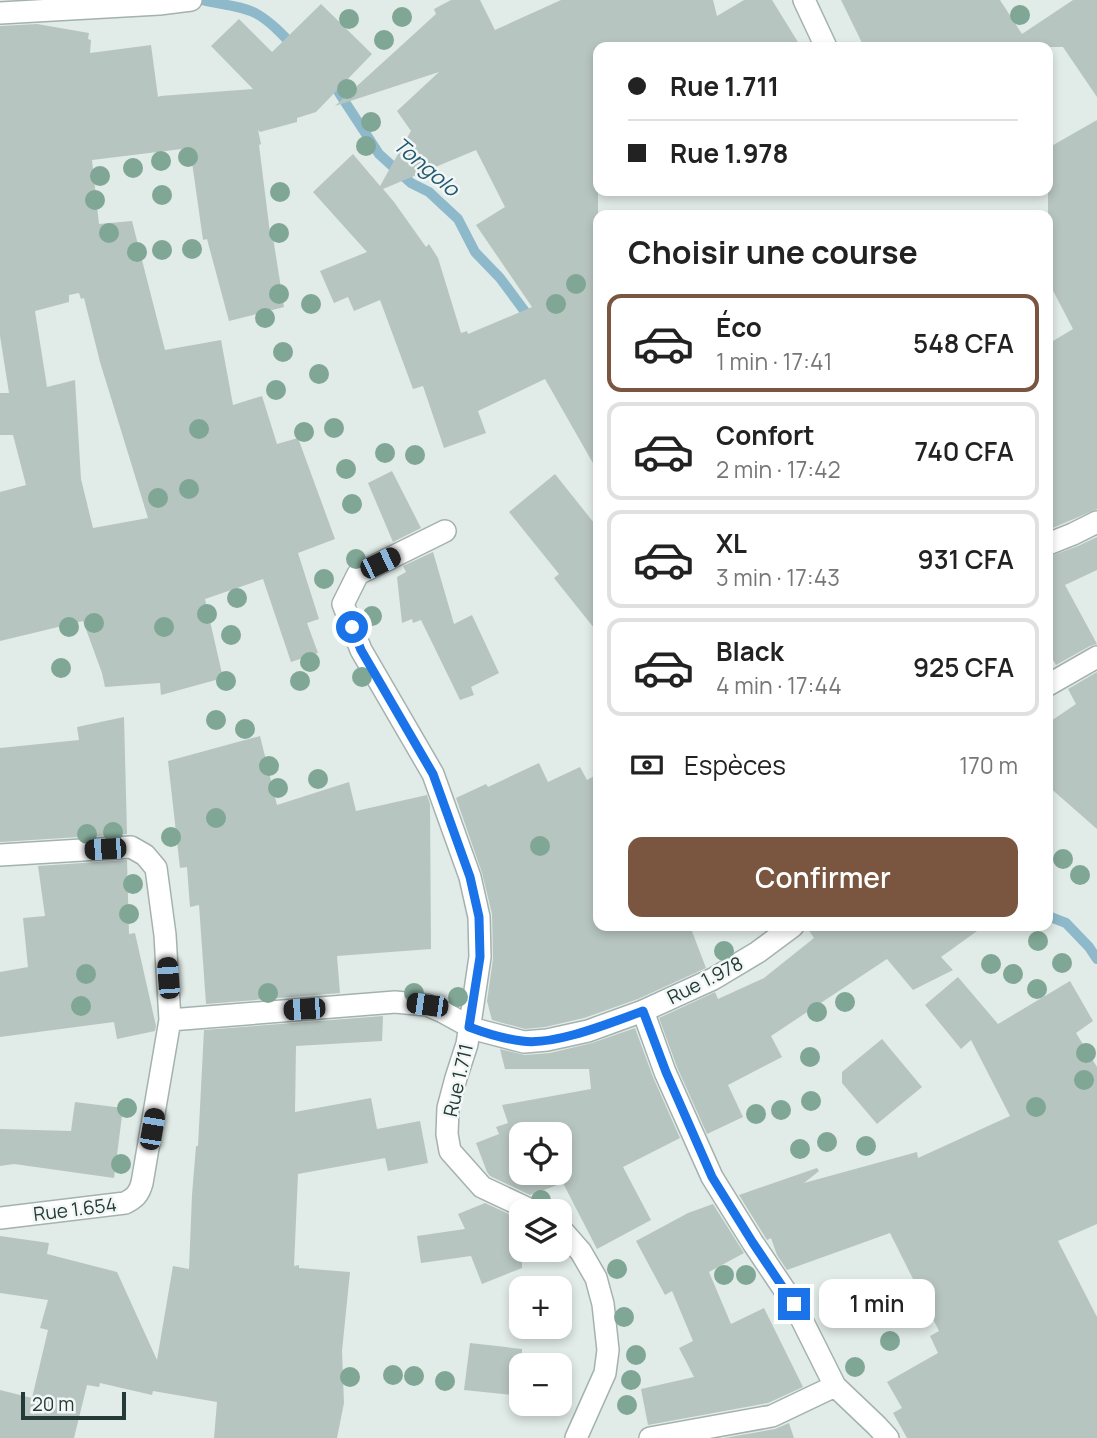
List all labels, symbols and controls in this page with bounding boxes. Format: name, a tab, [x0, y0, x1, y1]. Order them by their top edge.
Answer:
text: Rue 1.711	[670, 68, 779, 104]
water label: Tongolo	[388, 130, 467, 203]
text: Rue 1.978	[670, 135, 788, 171]
text: Choisir une course	[628, 230, 918, 274]
text: Éco	[716, 309, 762, 345]
icon: car	[632, 312, 695, 375]
text: 548 CFA	[913, 325, 1014, 361]
text: 1 min · 17:41	[716, 345, 832, 377]
text: Confort	[716, 417, 815, 453]
icon: car	[632, 420, 695, 483]
text: 740 CFA	[915, 433, 1014, 469]
text: 2 min · 17:42	[716, 453, 841, 485]
text: XL	[716, 525, 747, 561]
icon: car	[632, 528, 695, 591]
text: 931 CFA	[918, 541, 1014, 577]
car	[357, 544, 404, 582]
text: 3 min · 17:43	[716, 561, 840, 593]
route start	[336, 611, 368, 643]
text: Black	[716, 633, 784, 669]
icon: car	[632, 636, 695, 699]
text: 925 CFA	[913, 649, 1014, 685]
text: 4 min · 17:44	[716, 669, 842, 701]
icon: cash	[628, 746, 666, 784]
text: Espèces	[684, 747, 786, 783]
text: 170 m	[959, 749, 1018, 781]
car	[84, 837, 127, 861]
button: Confirmer	[628, 837, 1018, 917]
street label: Rue 1.978	[663, 950, 747, 1010]
car	[157, 956, 180, 1000]
car	[405, 992, 450, 1018]
car	[283, 997, 326, 1021]
street label: Rue 1.711	[437, 1041, 479, 1119]
car	[139, 1106, 166, 1152]
map controls	[509, 1122, 572, 1416]
button: locate	[509, 1122, 572, 1185]
street label: Rue 1.654	[32, 1191, 118, 1227]
button: layers	[509, 1199, 572, 1262]
button: +	[509, 1276, 572, 1339]
callout: 1 min	[818, 1280, 934, 1328]
text: 1 min	[850, 1287, 904, 1319]
route end	[778, 1288, 810, 1320]
button: −	[509, 1353, 572, 1416]
scale bar	[21, 1389, 126, 1421]
text: 20 m	[32, 1391, 74, 1417]

